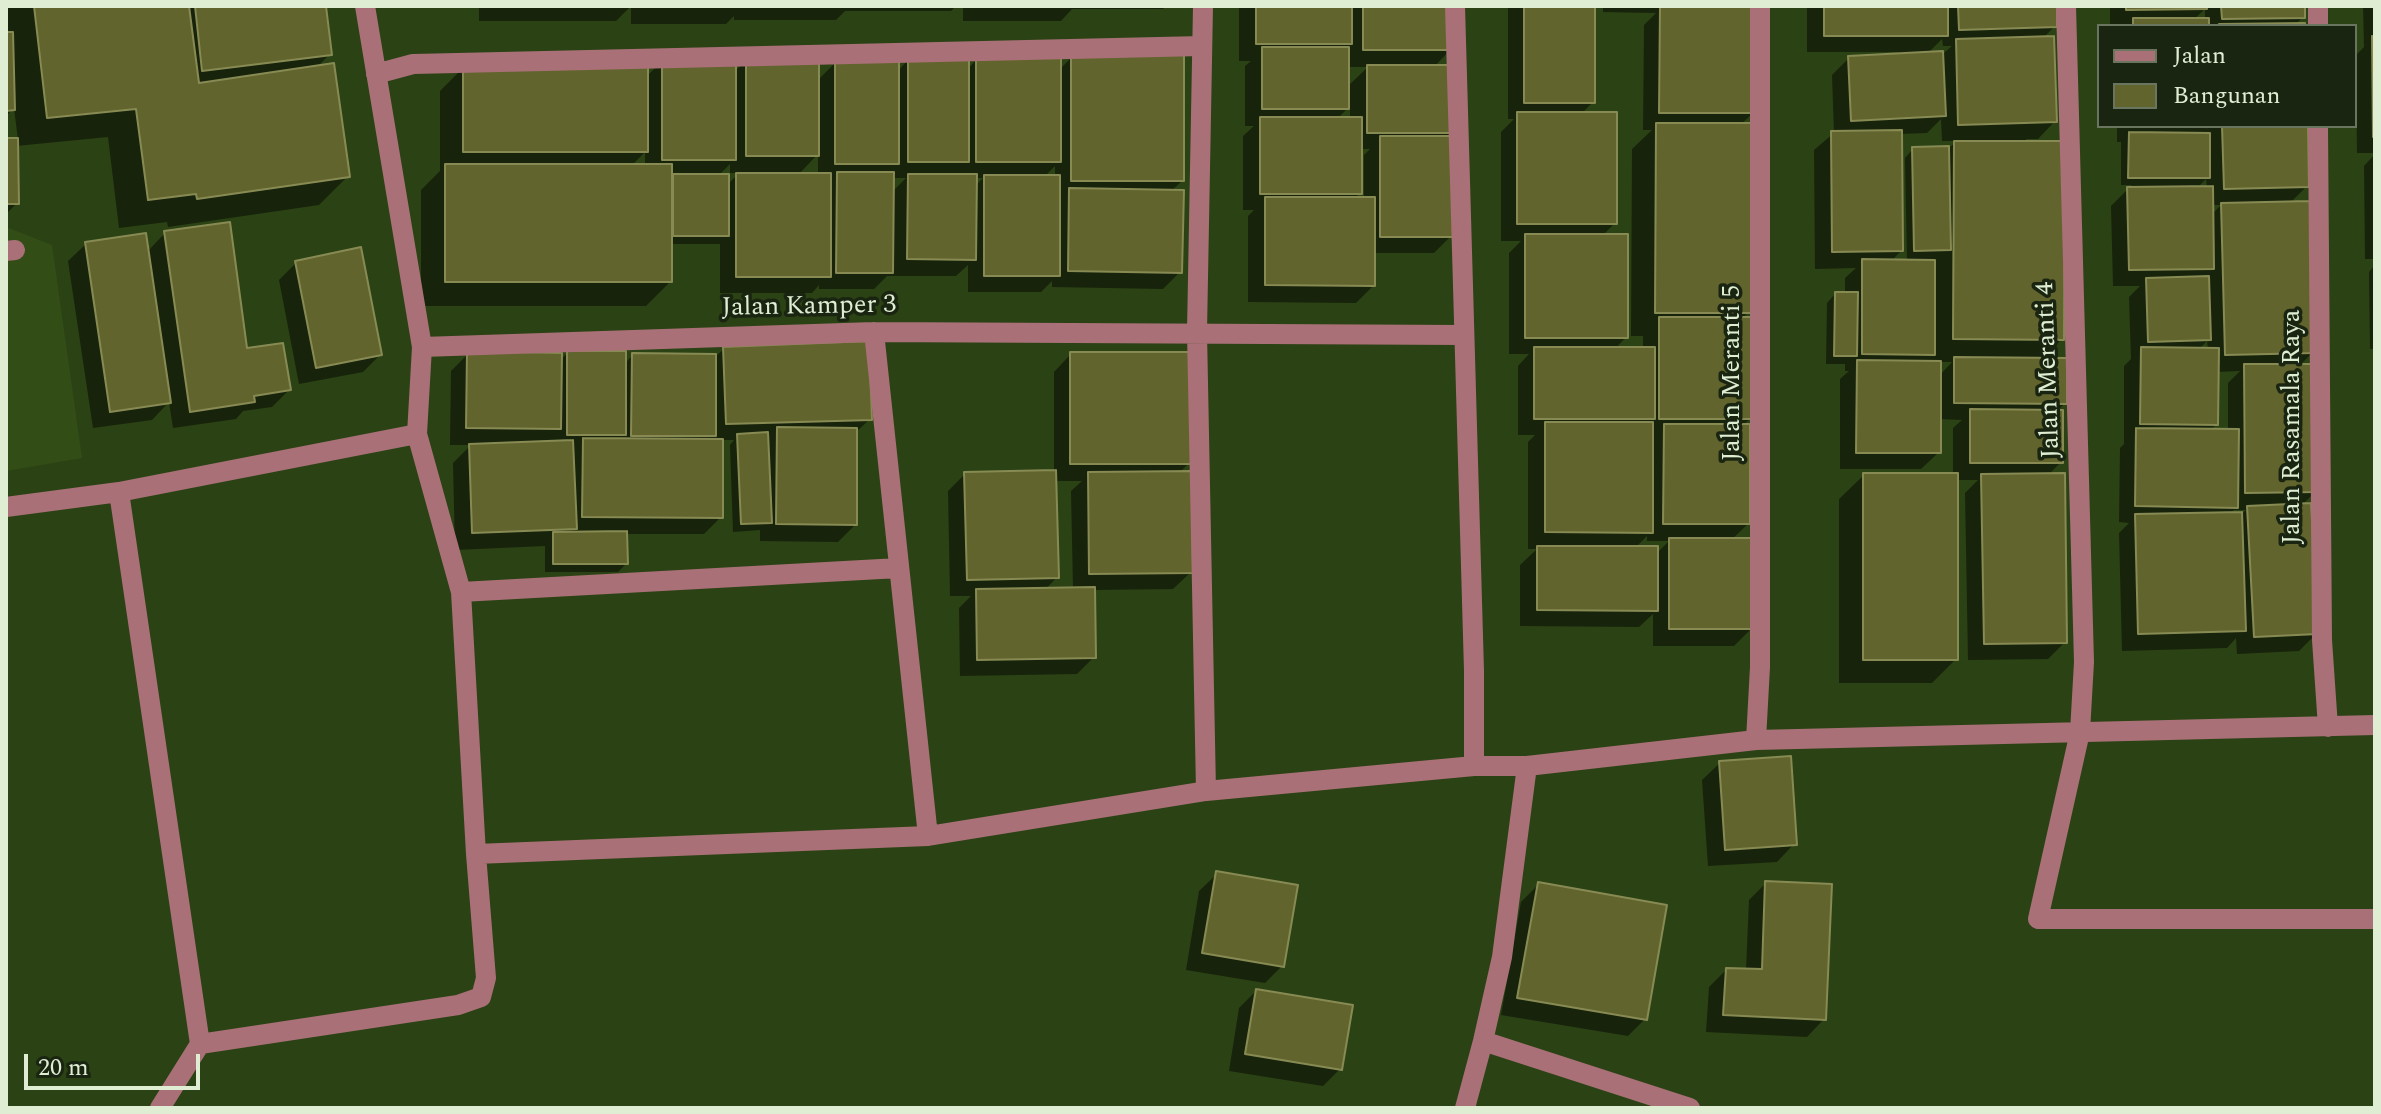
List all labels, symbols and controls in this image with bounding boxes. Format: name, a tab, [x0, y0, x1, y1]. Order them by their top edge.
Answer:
legend	[2097, 24, 2357, 128]
text: Jalan	[2173, 38, 2226, 74]
text: Bangunan	[2173, 78, 2281, 114]
street label: Jalan Meranti 4	[2031, 281, 2069, 459]
street label: Jalan Meranti 5	[1718, 285, 1750, 461]
street label: Jalan Kamper 3	[722, 291, 896, 325]
street label: Jalan Rasamala Raya	[2278, 310, 2310, 544]
scale bar	[28, 1038, 204, 1088]
text: 20 m	[38, 1050, 89, 1086]

